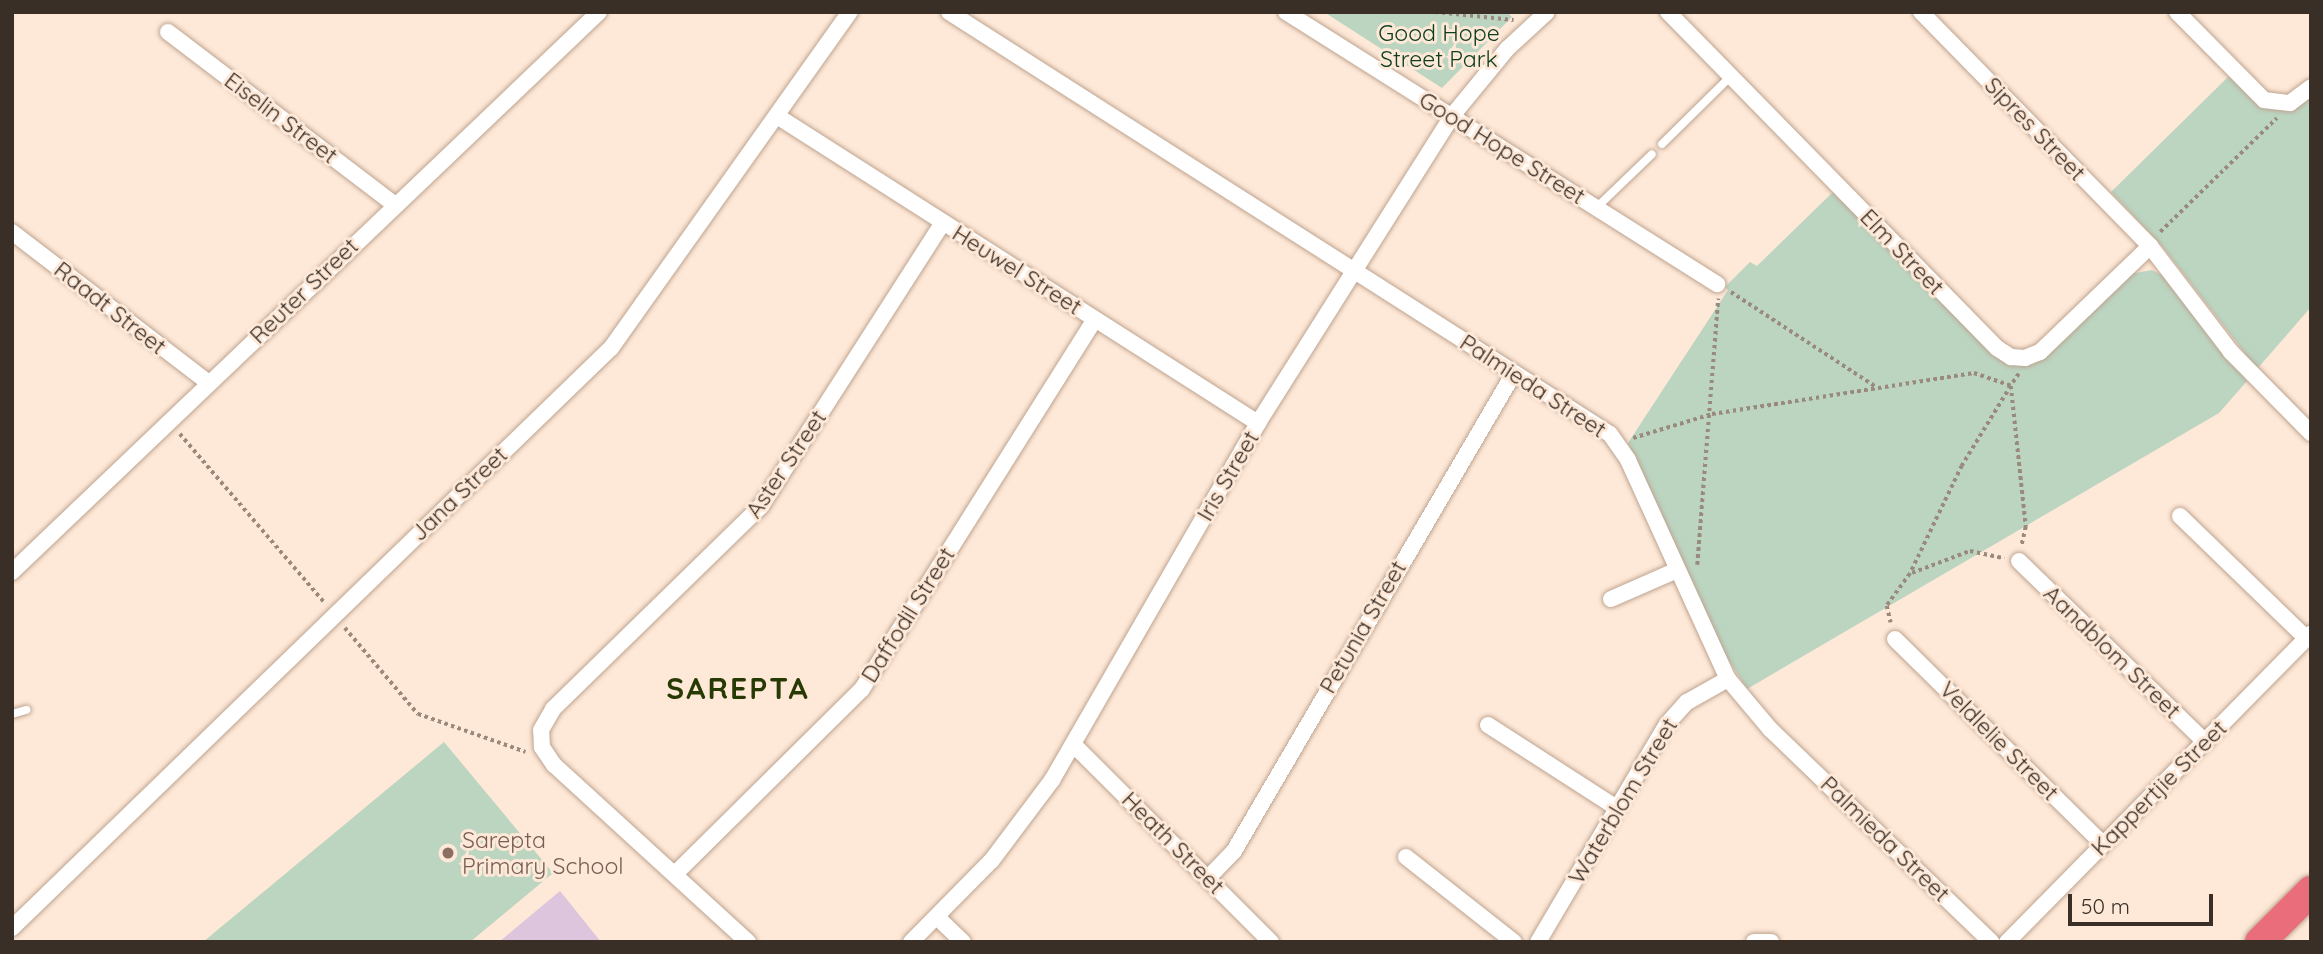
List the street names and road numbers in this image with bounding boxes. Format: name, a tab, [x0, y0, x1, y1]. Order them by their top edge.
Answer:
street label: Eiselin Street	[219, 67, 343, 169]
street label: Sipres Street	[1979, 72, 2091, 186]
street label: Good Hope Street	[1414, 86, 1590, 210]
street label: Elm Street	[1854, 203, 1950, 301]
street label: Heuwel Street	[947, 219, 1087, 321]
street label: Reuter Street	[244, 232, 364, 350]
street label: Raadt Street	[49, 256, 171, 360]
street label: Palmieda Street	[1455, 328, 1611, 444]
street label: Aster Street	[740, 405, 832, 523]
street label: Iris Street	[1191, 426, 1265, 526]
street label: Jana Street	[405, 441, 513, 547]
street label: Daffodil Street	[855, 542, 961, 688]
street label: Petunia Street	[1314, 556, 1412, 698]
street label: Aandblom Street	[2038, 580, 2186, 724]
street label: Veldlelie Street	[1934, 676, 2064, 806]
street label: Waterblom Street	[1563, 713, 1683, 889]
street label: Kappertjie Street	[2086, 715, 2232, 861]
street label: Palmieda Street	[1815, 770, 1955, 908]
street label: Heath Street	[1116, 786, 1230, 900]

